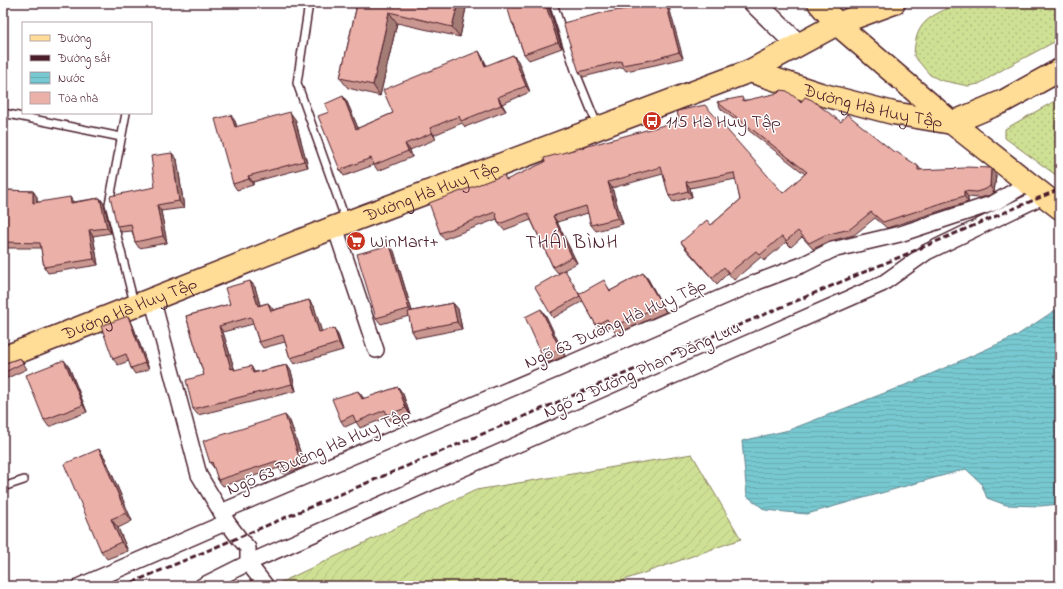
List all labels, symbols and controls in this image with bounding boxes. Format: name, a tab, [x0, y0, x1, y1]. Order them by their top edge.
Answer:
legend	[22, 22, 152, 114]
text: Đường	[57, 30, 91, 49]
text: Đường sắt	[57, 50, 111, 69]
text: Nước	[58, 70, 85, 88]
street label: Đường Hà Huy Tập	[798, 78, 945, 136]
text: Tòa nhà	[58, 90, 98, 108]
bus stop icon: 115 Hà Huy Tập	[641, 110, 663, 132]
place label: 115 Hà Huy Tập	[666, 110, 781, 136]
street label: Đường Hà Huy Tập	[360, 155, 504, 230]
district label: THÁI BÌNH	[526, 229, 618, 257]
supermarket icon: WinMart+	[345, 230, 367, 252]
place label: WinMart+	[370, 230, 439, 256]
street label: Đường Hà Huy Tập	[58, 272, 202, 349]
street label: Ngõ 63 Đường Hà Huy Tập	[521, 273, 712, 378]
street label: Ngõ 2 Đường Phan Đăng Lưu	[540, 315, 746, 427]
street label: Ngõ 63 Đường Hà Huy Tập	[223, 402, 415, 504]

